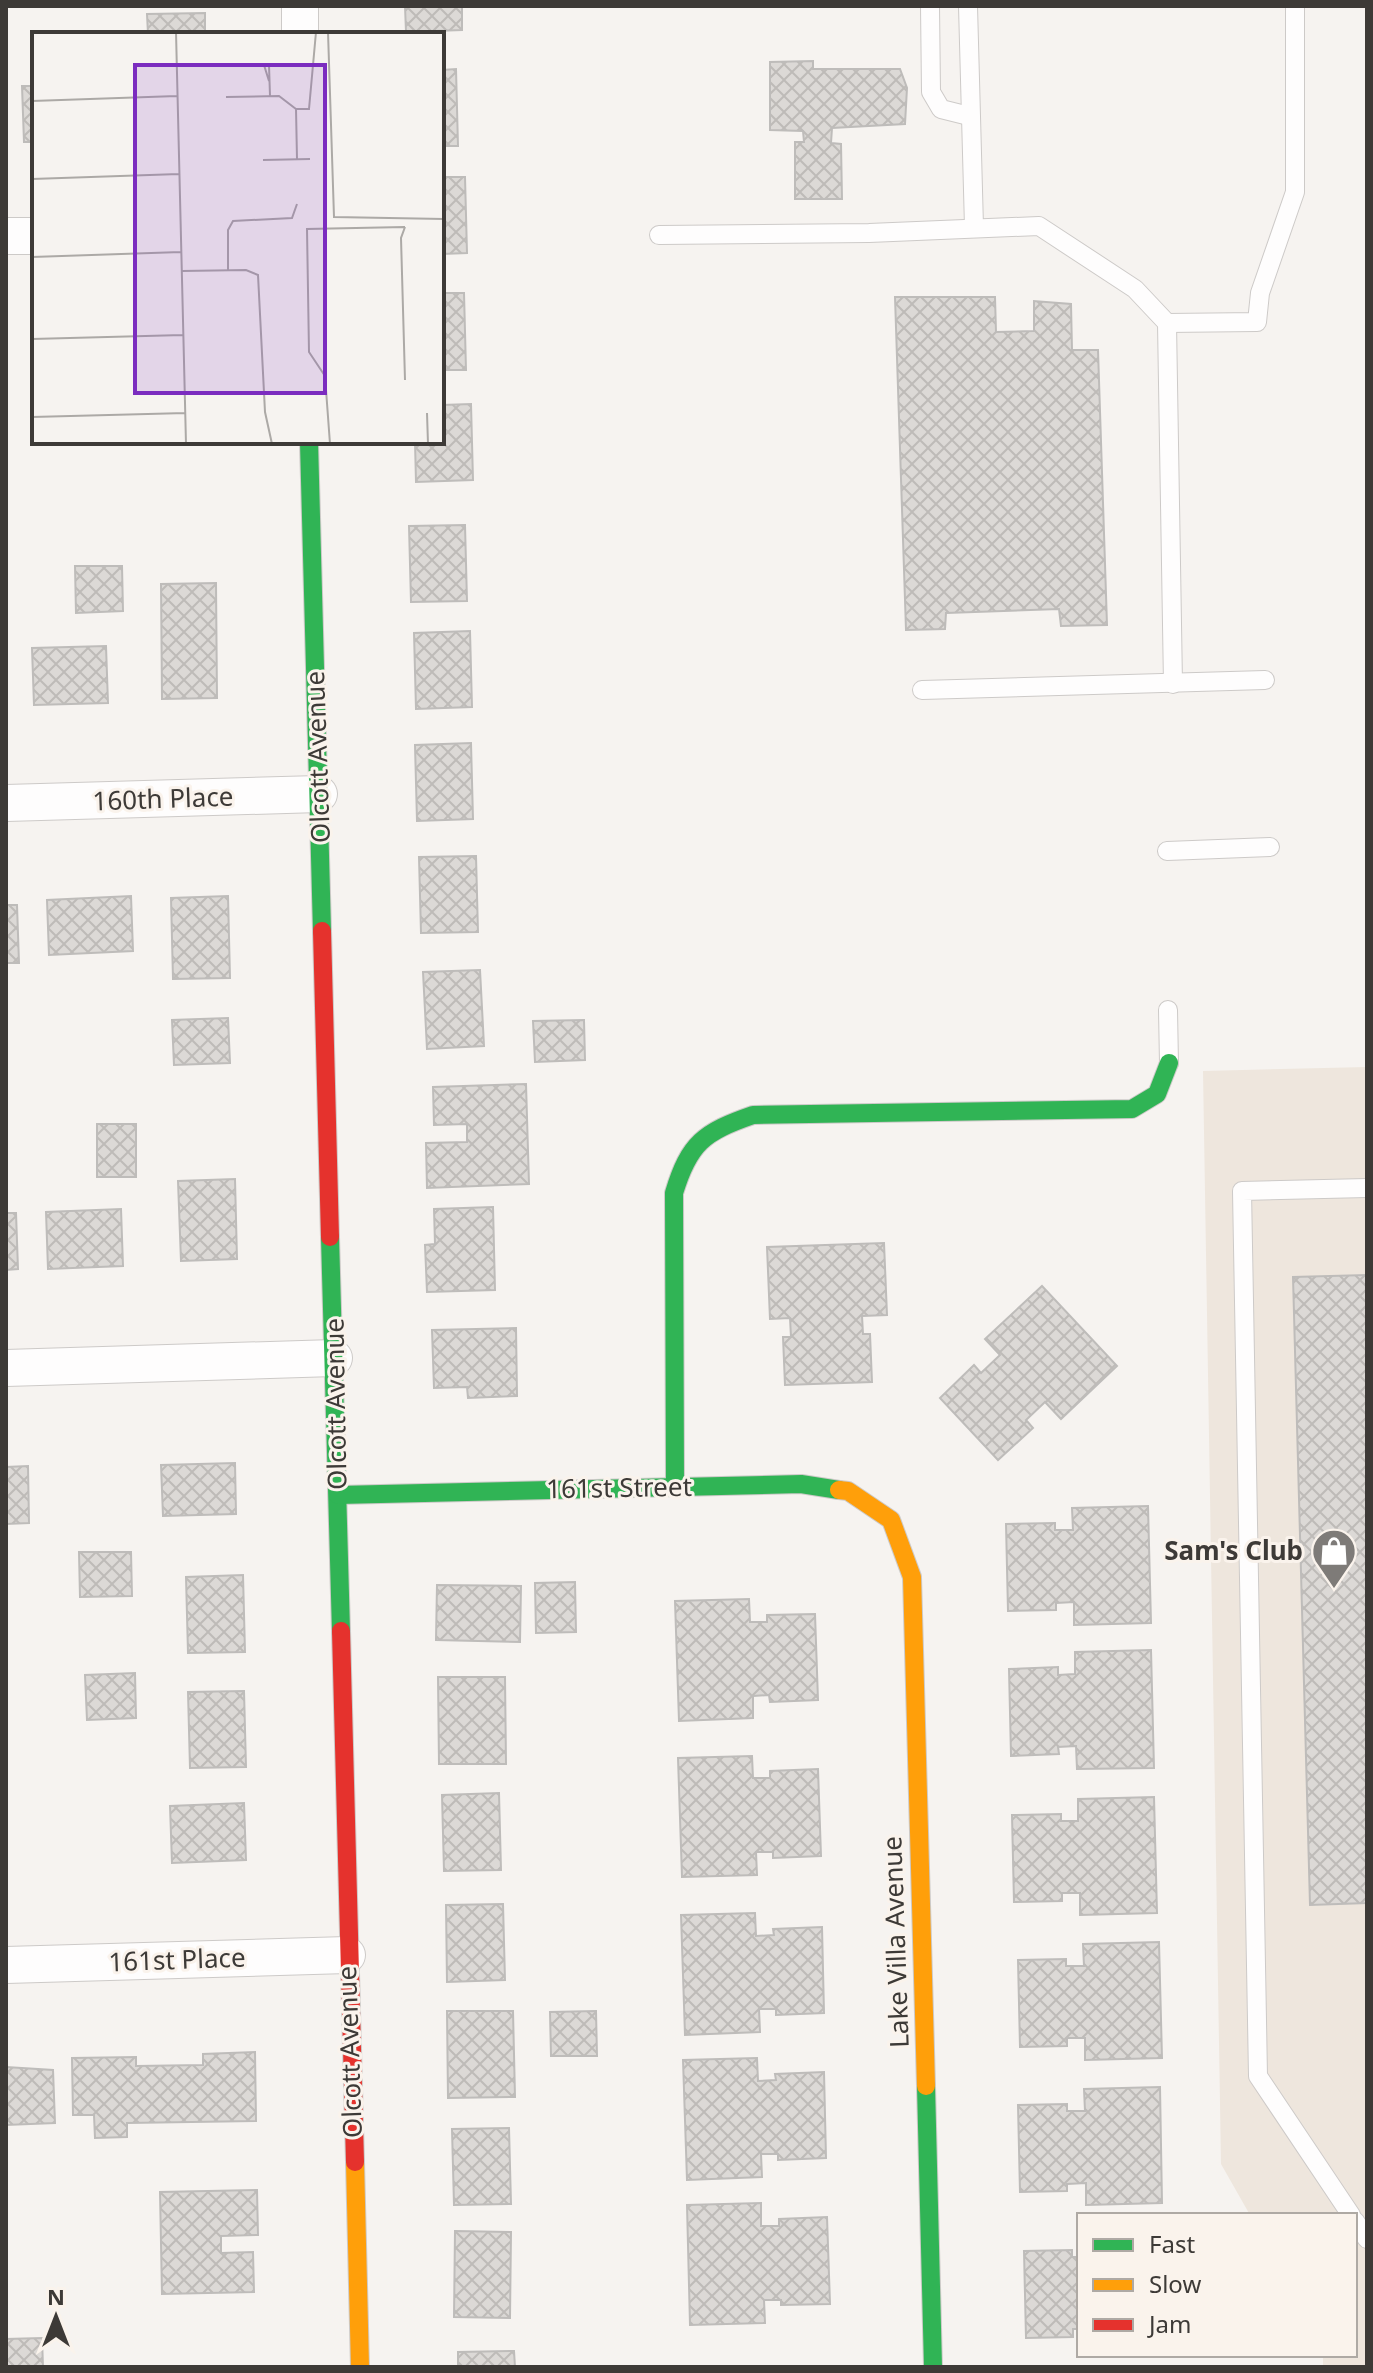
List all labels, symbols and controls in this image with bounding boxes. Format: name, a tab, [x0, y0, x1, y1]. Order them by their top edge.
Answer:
inset map	[32, 32, 444, 444]
street label: Olcott Avenue	[296, 670, 338, 844]
street label: 160th Place	[92, 778, 234, 818]
street label: Olcott Avenue	[316, 1318, 354, 1490]
street label: 161st Street	[546, 1468, 692, 1506]
shop icon: Sam's Club	[1310, 1527, 1358, 1590]
place label: Sam's Club	[1164, 1532, 1303, 1568]
street label: Lake Villa Avenue	[873, 1836, 917, 2049]
street label: 161st Place	[108, 1939, 246, 1979]
street label: Olcott Avenue	[328, 1965, 370, 2139]
legend	[1077, 2213, 1357, 2357]
text: Fast	[1149, 2227, 1195, 2260]
text: Slow	[1149, 2267, 1201, 2300]
north arrow	[16, 2277, 96, 2357]
text: N	[47, 2281, 65, 2311]
text: Jam	[1147, 2307, 1191, 2340]

